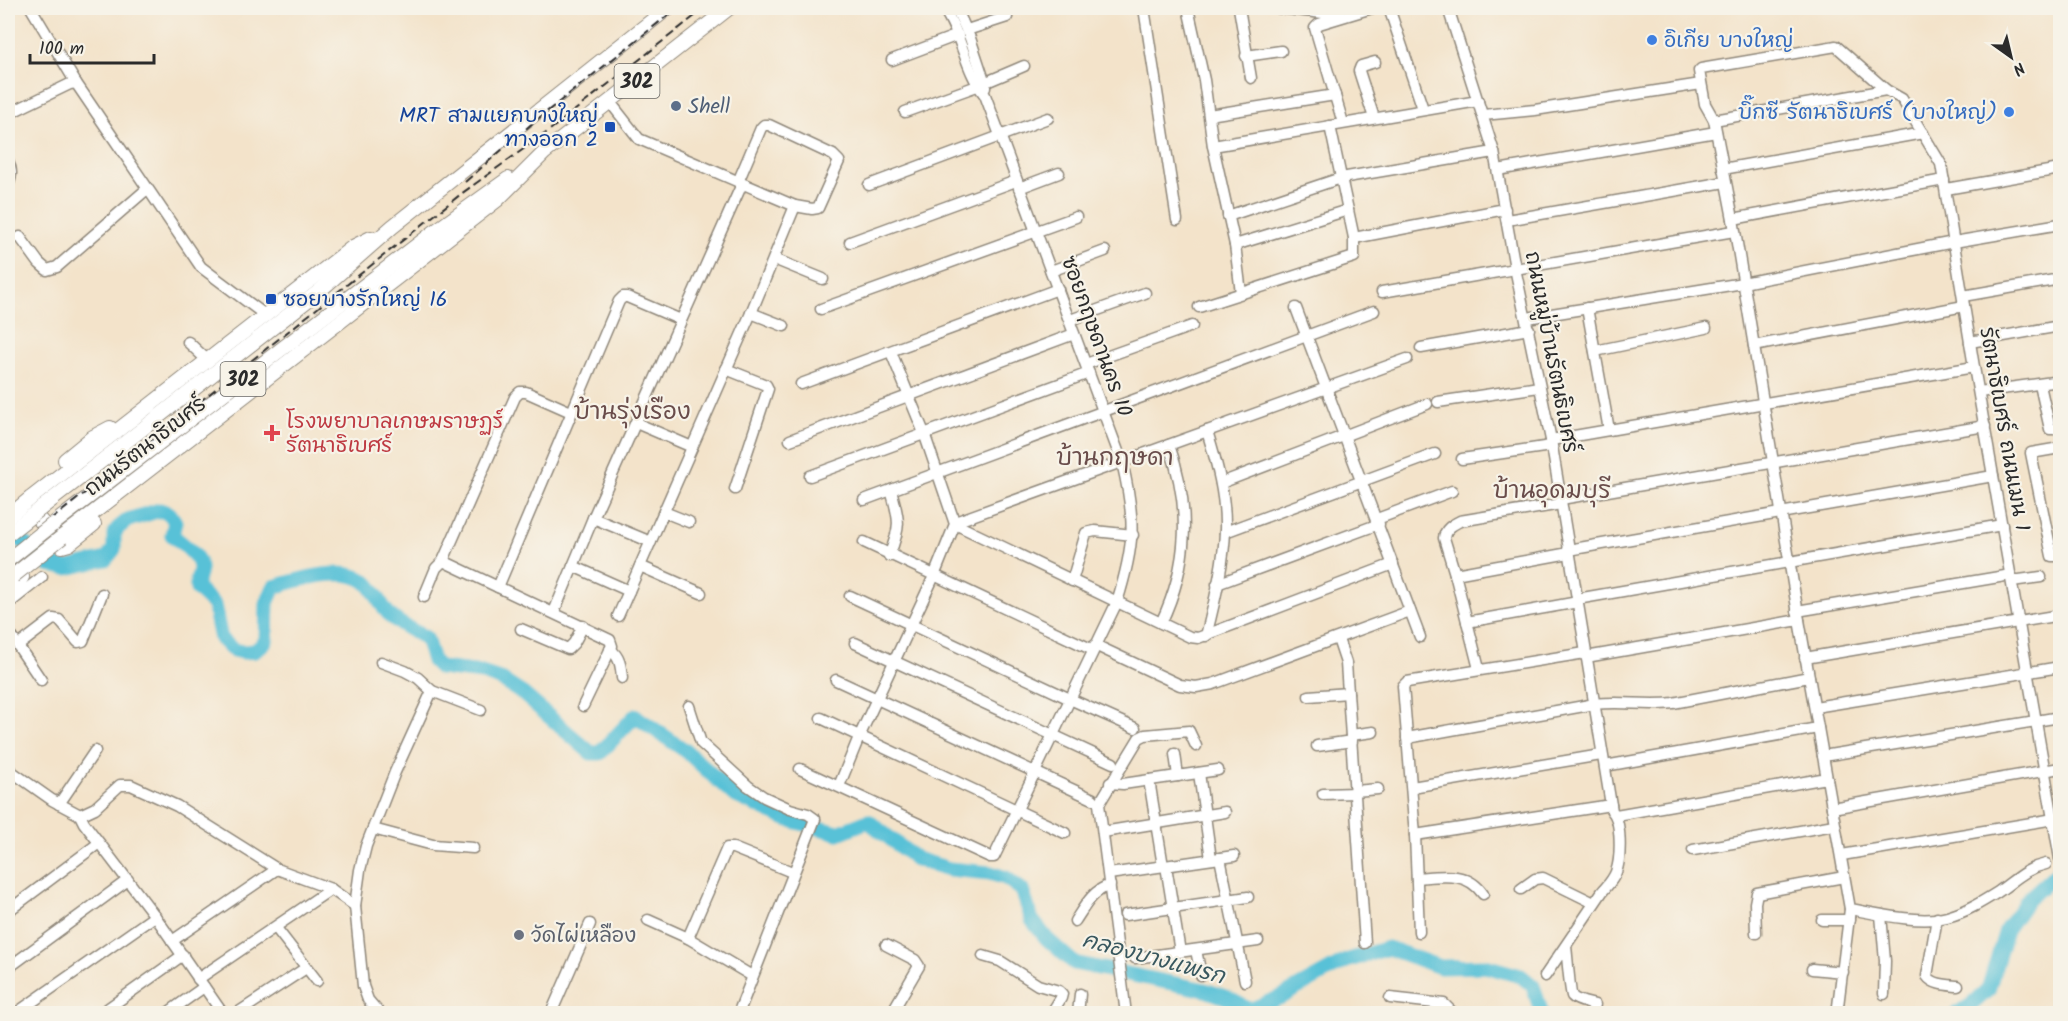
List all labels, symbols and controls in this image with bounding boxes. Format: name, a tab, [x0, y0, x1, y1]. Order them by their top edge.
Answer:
place label: อิเกีย บางใหญ่	[1664, 25, 1793, 58]
scale bar	[30, 27, 154, 65]
north arrow	[1981, 27, 2041, 87]
marker: อิเกีย บางใหญ่	[1645, 33, 1659, 47]
text: 100 m	[39, 35, 84, 64]
text: N	[2007, 55, 2030, 81]
road number: 302	[614, 64, 660, 98]
place label: Shell	[688, 91, 730, 124]
place label: บิ๊กซี รัตนาธิเบศร์ (บางใหญ่)	[1738, 94, 1997, 130]
marker: Shell	[669, 99, 683, 113]
place label: MRT สามแยกบางใหญ่ ทางออก 2	[399, 100, 598, 157]
marker: บิ๊กซี รัตนาธิเบศร์ (บางใหญ่)	[2002, 105, 2016, 119]
marker: MRT สามแยกบางใหญ่ ทางออก 2	[603, 120, 617, 134]
street label: ถนนหมู่บ้านรัตนธิเบศร์	[1515, 249, 1586, 456]
street label: ซอยกฤษดานคร 10	[1051, 251, 1140, 422]
place label: ซอยบางรักใหญ่ 16	[283, 284, 447, 317]
marker: ซอยบางรักใหญ่ 16	[264, 292, 278, 306]
street label: รัตนาธิเบศร์ ถนนเมน 1	[1969, 325, 2038, 534]
road number: 302	[220, 362, 266, 396]
street label: ถนนรัตนาธิเบศร์	[78, 389, 214, 506]
district label: บ้านรุ่งเรือง	[573, 393, 691, 432]
place label: โรงพยาบาลเกษมราษฏร์ รัตนาธิเบศร์	[286, 406, 503, 463]
marker: โรงพยาบาลเกษมราษฏร์ รัตนาธิเบศร์	[263, 424, 281, 442]
district label: บ้านกฤษดา	[1056, 439, 1174, 478]
district label: บ้านอุดมบุรี	[1493, 472, 1611, 511]
place label: วัดไผ่เหลือง	[531, 920, 636, 953]
water label: คลองบางแพรก	[1078, 924, 1230, 996]
marker: วัดไผ่เหลือง	[512, 928, 526, 942]

